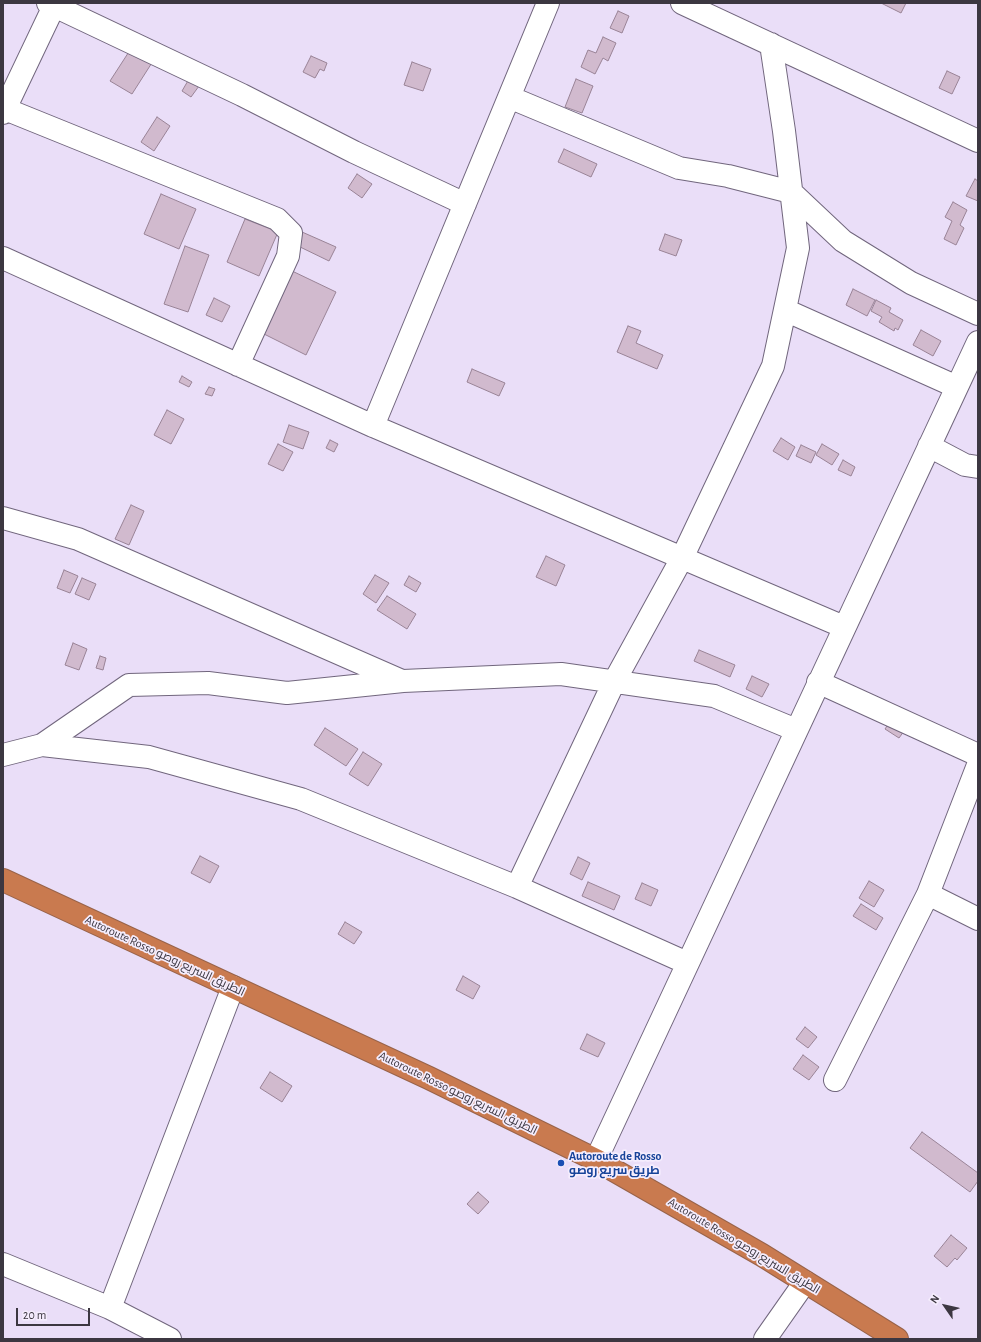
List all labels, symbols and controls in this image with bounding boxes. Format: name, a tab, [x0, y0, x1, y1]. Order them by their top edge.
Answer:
street label: Autoroute Rosso الطريق السريع روصو	[83, 913, 247, 999]
street label: Autoroute Rosso الطريق السريع روصو	[376, 1048, 540, 1138]
place label: Autoroute de Rosso طريق سريع روصو	[569, 1149, 661, 1177]
marker: Autoroute de Rosso طريق سريع روصو	[556, 1158, 566, 1168]
street label: Autoroute Rosso الطريق السريع روصو	[665, 1195, 823, 1297]
north arrow	[925, 1286, 965, 1326]
text: N	[928, 1293, 941, 1305]
scale bar	[18, 1300, 92, 1326]
text: 20 m	[23, 1309, 46, 1321]

